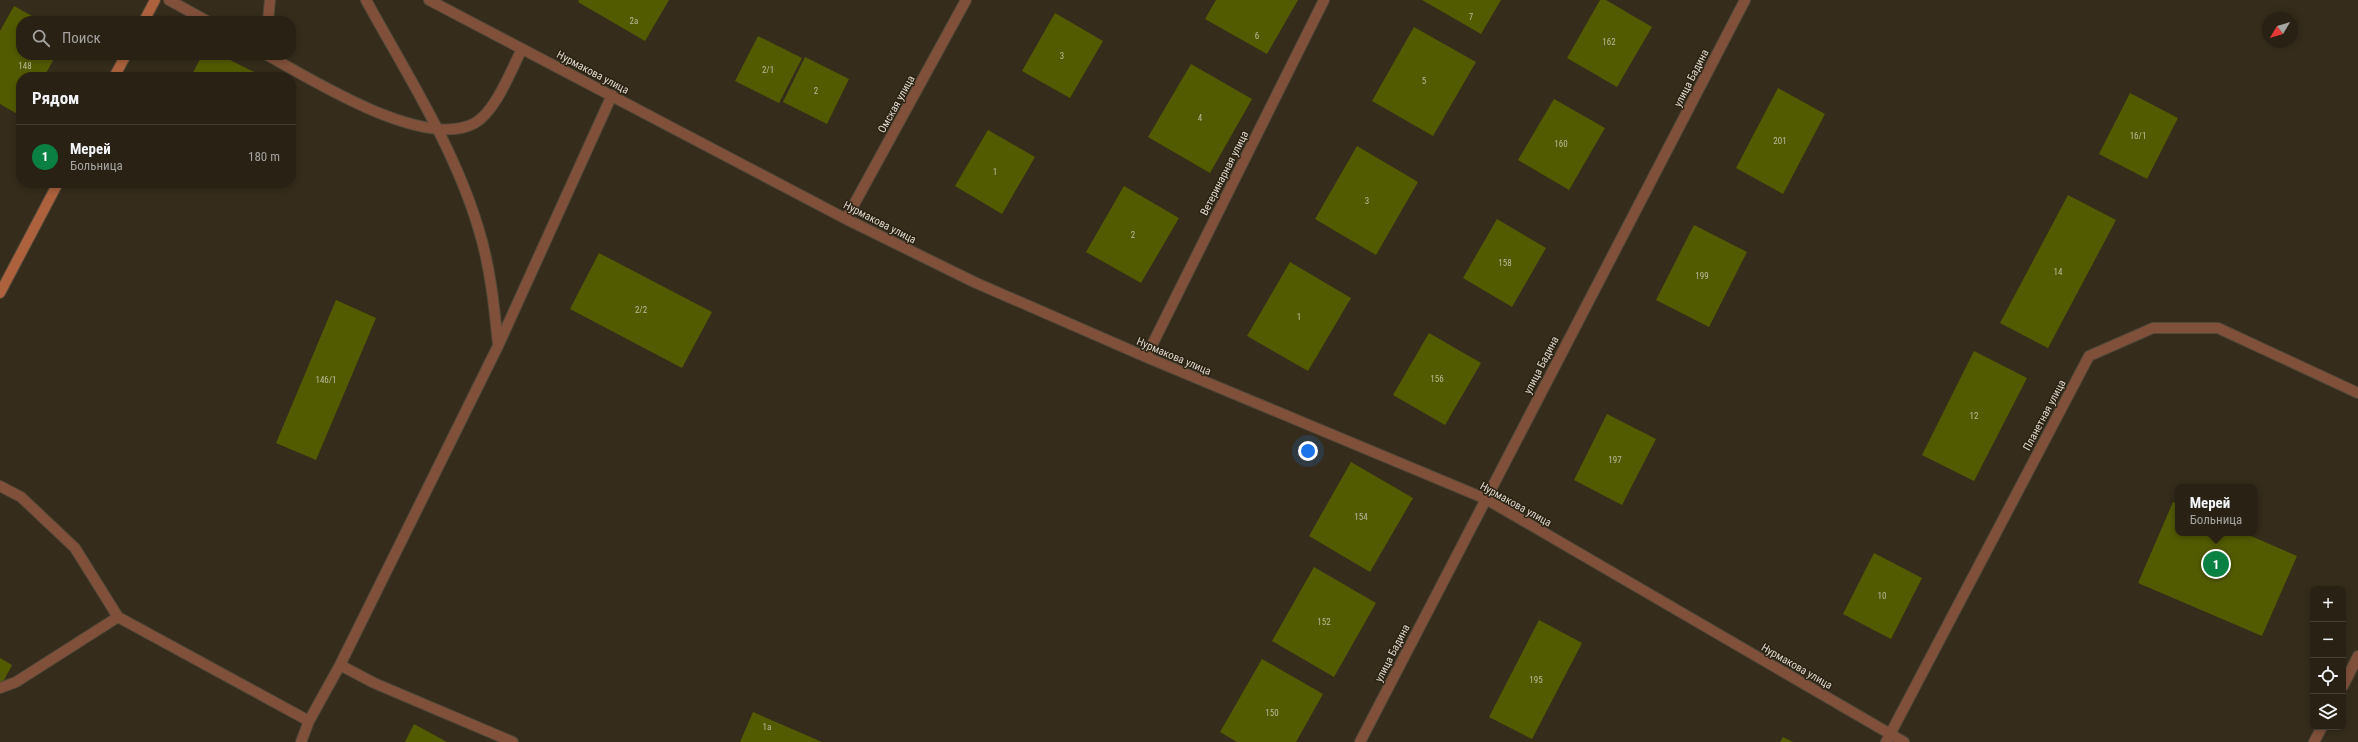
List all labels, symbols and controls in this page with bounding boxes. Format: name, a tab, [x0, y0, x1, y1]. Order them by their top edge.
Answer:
house number: 7	[1469, 12, 1474, 22]
north arrow	[2262, 12, 2298, 48]
search box	[16, 16, 296, 60]
house number: 2а	[630, 16, 638, 26]
icon: search	[30, 27, 52, 49]
text: Поиск	[62, 29, 101, 47]
house number: 6	[1255, 31, 1259, 41]
house number: 162	[1602, 37, 1616, 47]
street label: улица Бадина	[1671, 47, 1711, 109]
street label: Нурмакова улица	[554, 48, 631, 97]
house number: 3	[1060, 51, 1064, 61]
house number: 148	[18, 61, 32, 71]
house number: 2/1	[762, 65, 774, 75]
street label: Омская улица	[875, 73, 918, 135]
house number: 5	[1422, 76, 1427, 86]
house number: 2	[814, 86, 819, 96]
text: Рядом	[32, 88, 79, 108]
house number: 4	[1198, 113, 1203, 123]
street label: Ветеринарная улица	[1198, 129, 1251, 218]
house number: 16/1	[2130, 131, 2146, 141]
house number: 201	[1773, 136, 1787, 146]
house number: 160	[1554, 139, 1568, 149]
text: Мерей	[70, 140, 111, 158]
text: 1	[42, 149, 48, 164]
text: 180 m	[248, 149, 280, 164]
text: Больница	[70, 158, 123, 173]
house number: 1	[993, 167, 997, 177]
house number: 3	[1365, 196, 1369, 206]
street label: Нурмакова улица	[841, 199, 918, 246]
house number: 2	[1131, 230, 1136, 240]
house number: 158	[1498, 258, 1512, 268]
house number: 14	[2054, 267, 2063, 277]
house number: 199	[1695, 271, 1709, 281]
house number: 2/2	[635, 305, 648, 315]
house number: 1	[1297, 312, 1301, 322]
street label: улица Бадина	[1521, 334, 1561, 396]
street label: Нурмакова улица	[1135, 335, 1213, 378]
house number: 156	[1430, 374, 1444, 384]
house number: 146/1	[315, 375, 337, 385]
street label: Планетная улица	[2020, 378, 2069, 453]
house number: 12	[1970, 411, 1979, 421]
your location	[1298, 441, 1318, 461]
house number: 197	[1608, 455, 1622, 465]
street label: Нурмакова улица	[1478, 479, 1554, 529]
popup	[2175, 484, 2257, 536]
text: Мерей	[2190, 494, 2230, 512]
house number: 154	[1354, 512, 1368, 522]
text: Больница	[2190, 512, 2242, 527]
pin: 1	[2203, 549, 2229, 579]
map controls	[2310, 586, 2346, 730]
button: +	[2310, 586, 2346, 622]
house number: 10	[1878, 591, 1886, 601]
house number: 152	[1317, 617, 1331, 627]
street label: улица Бадина	[1372, 622, 1412, 684]
button: −	[2310, 622, 2346, 658]
street label: Нурмакова улица	[1759, 641, 1835, 692]
button: locate	[2310, 658, 2346, 694]
house number: 195	[1529, 675, 1543, 685]
button: layers	[2310, 694, 2346, 730]
house number: 150	[1265, 708, 1279, 718]
house number: 1а	[763, 722, 771, 732]

